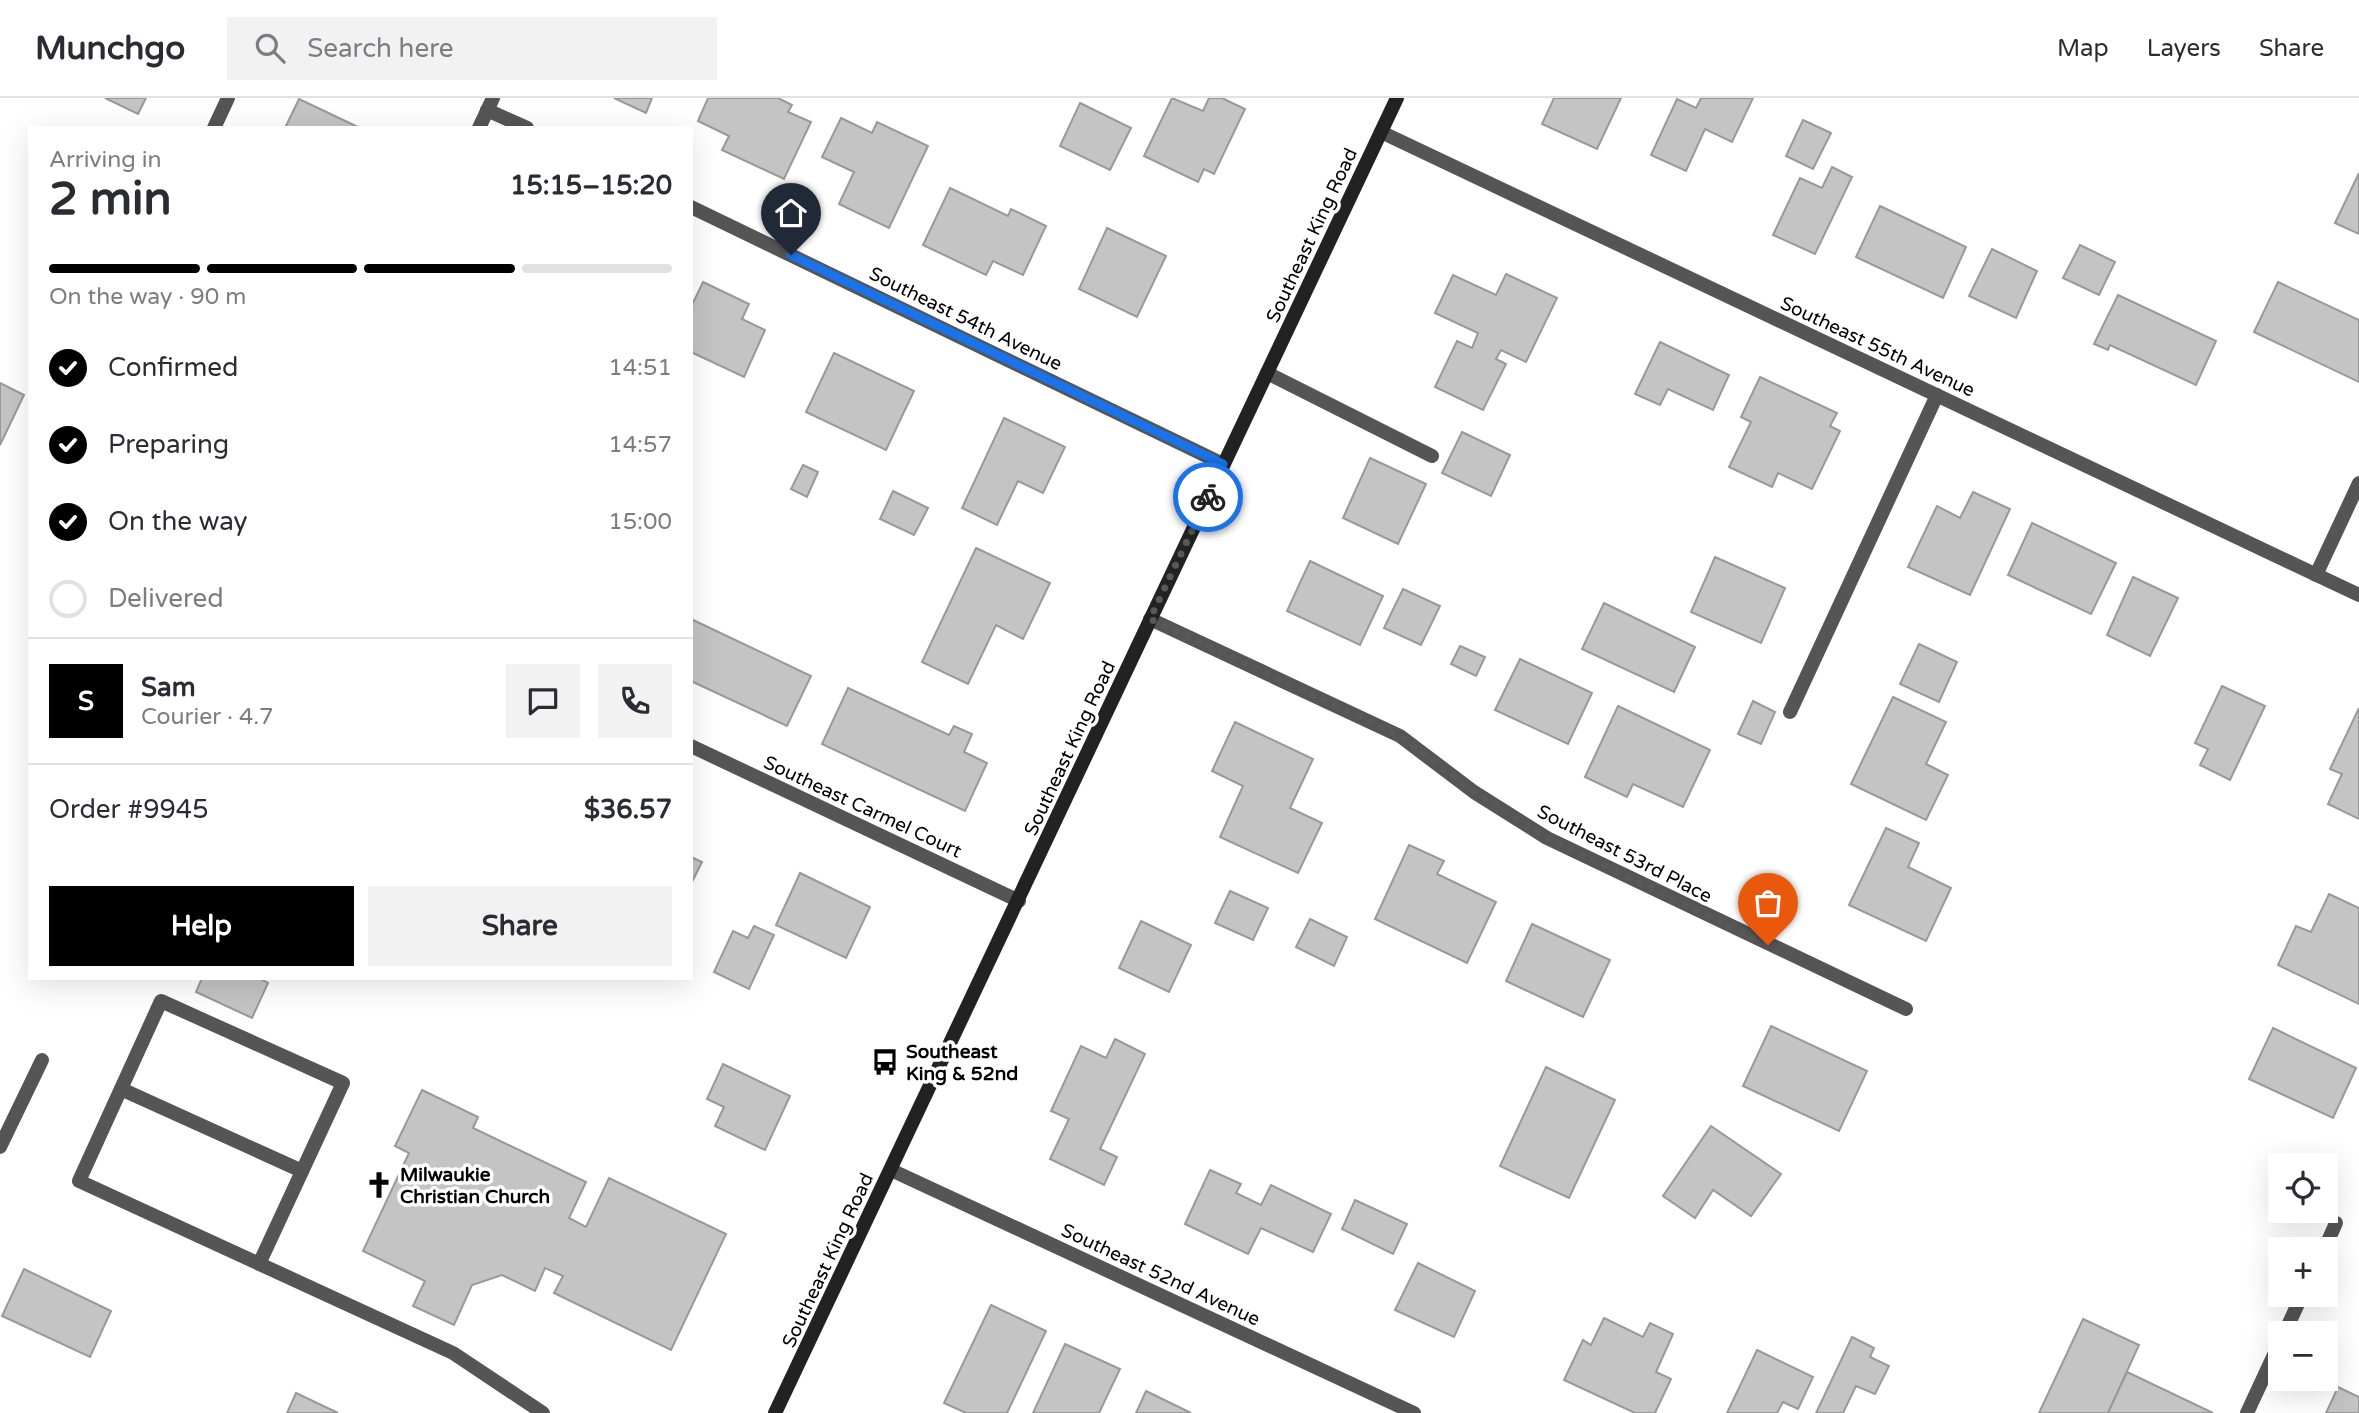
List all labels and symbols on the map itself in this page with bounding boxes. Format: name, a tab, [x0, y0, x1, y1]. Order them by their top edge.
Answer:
street label: Southeast King Road	[1262, 145, 1362, 326]
pin	[761, 183, 821, 255]
street label: Southeast 54th Avenue	[865, 263, 1066, 375]
street label: Southeast 55th Avenue	[1777, 292, 1978, 402]
courier	[1173, 462, 1243, 532]
street label: Southeast King Road	[1020, 658, 1120, 839]
street label: Southeast Carmel Court	[760, 751, 965, 863]
street label: Southeast 53rd Place	[1534, 800, 1716, 907]
pin	[1738, 873, 1798, 945]
place label: Southeast King & 52nd	[906, 1041, 1018, 1086]
bus stop icon: Southeast King & 52nd	[870, 1047, 900, 1077]
place label: Milwaukie Christian Church	[400, 1164, 550, 1208]
church icon: Milwaukie Christian Church	[364, 1170, 394, 1200]
street label: Southeast King Road	[778, 1170, 878, 1351]
street label: Southeast 52nd Avenue	[1058, 1219, 1263, 1331]

